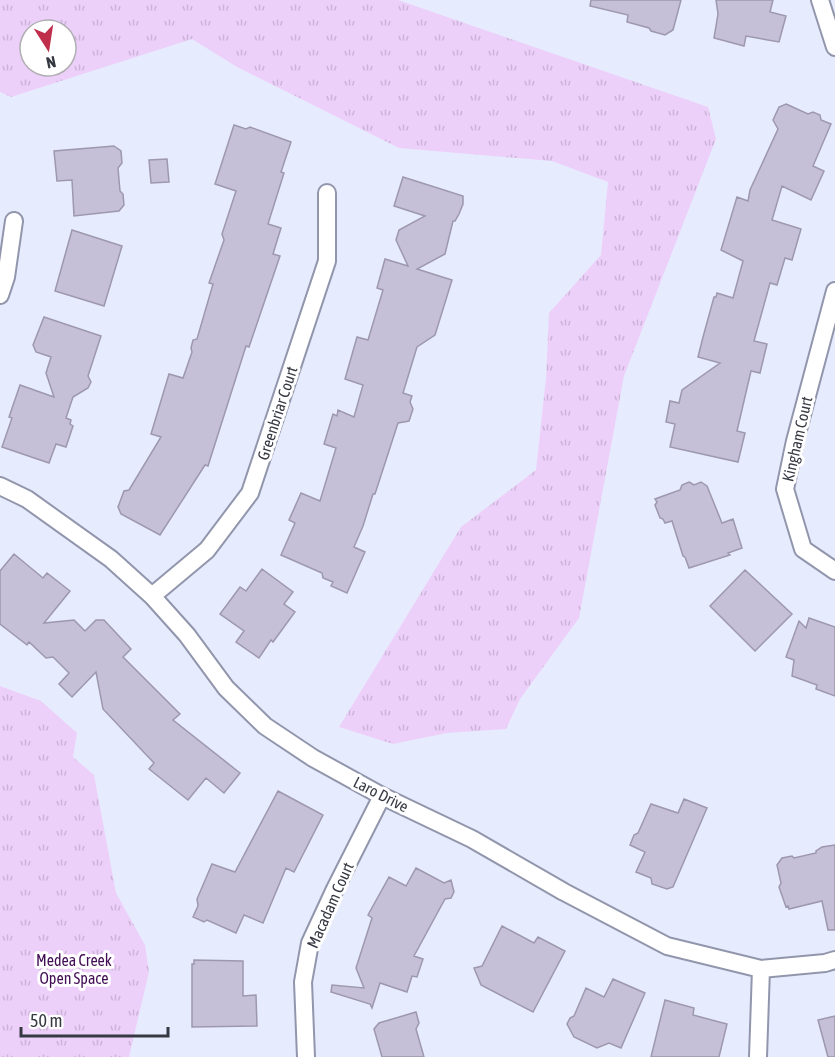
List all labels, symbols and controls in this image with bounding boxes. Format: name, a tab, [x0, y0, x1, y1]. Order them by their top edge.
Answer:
north arrow	[18, 18, 78, 78]
text: N	[45, 53, 58, 72]
street label: Greenbriar Court	[253, 364, 301, 462]
street label: Kingham Court	[778, 394, 817, 483]
street label: Laro Drive	[351, 773, 411, 815]
street label: Macadam Court	[303, 859, 357, 951]
park label: Medea Creek Open Space	[36, 951, 112, 988]
scale bar	[21, 1000, 168, 1038]
text: 50 m	[30, 1010, 62, 1031]

